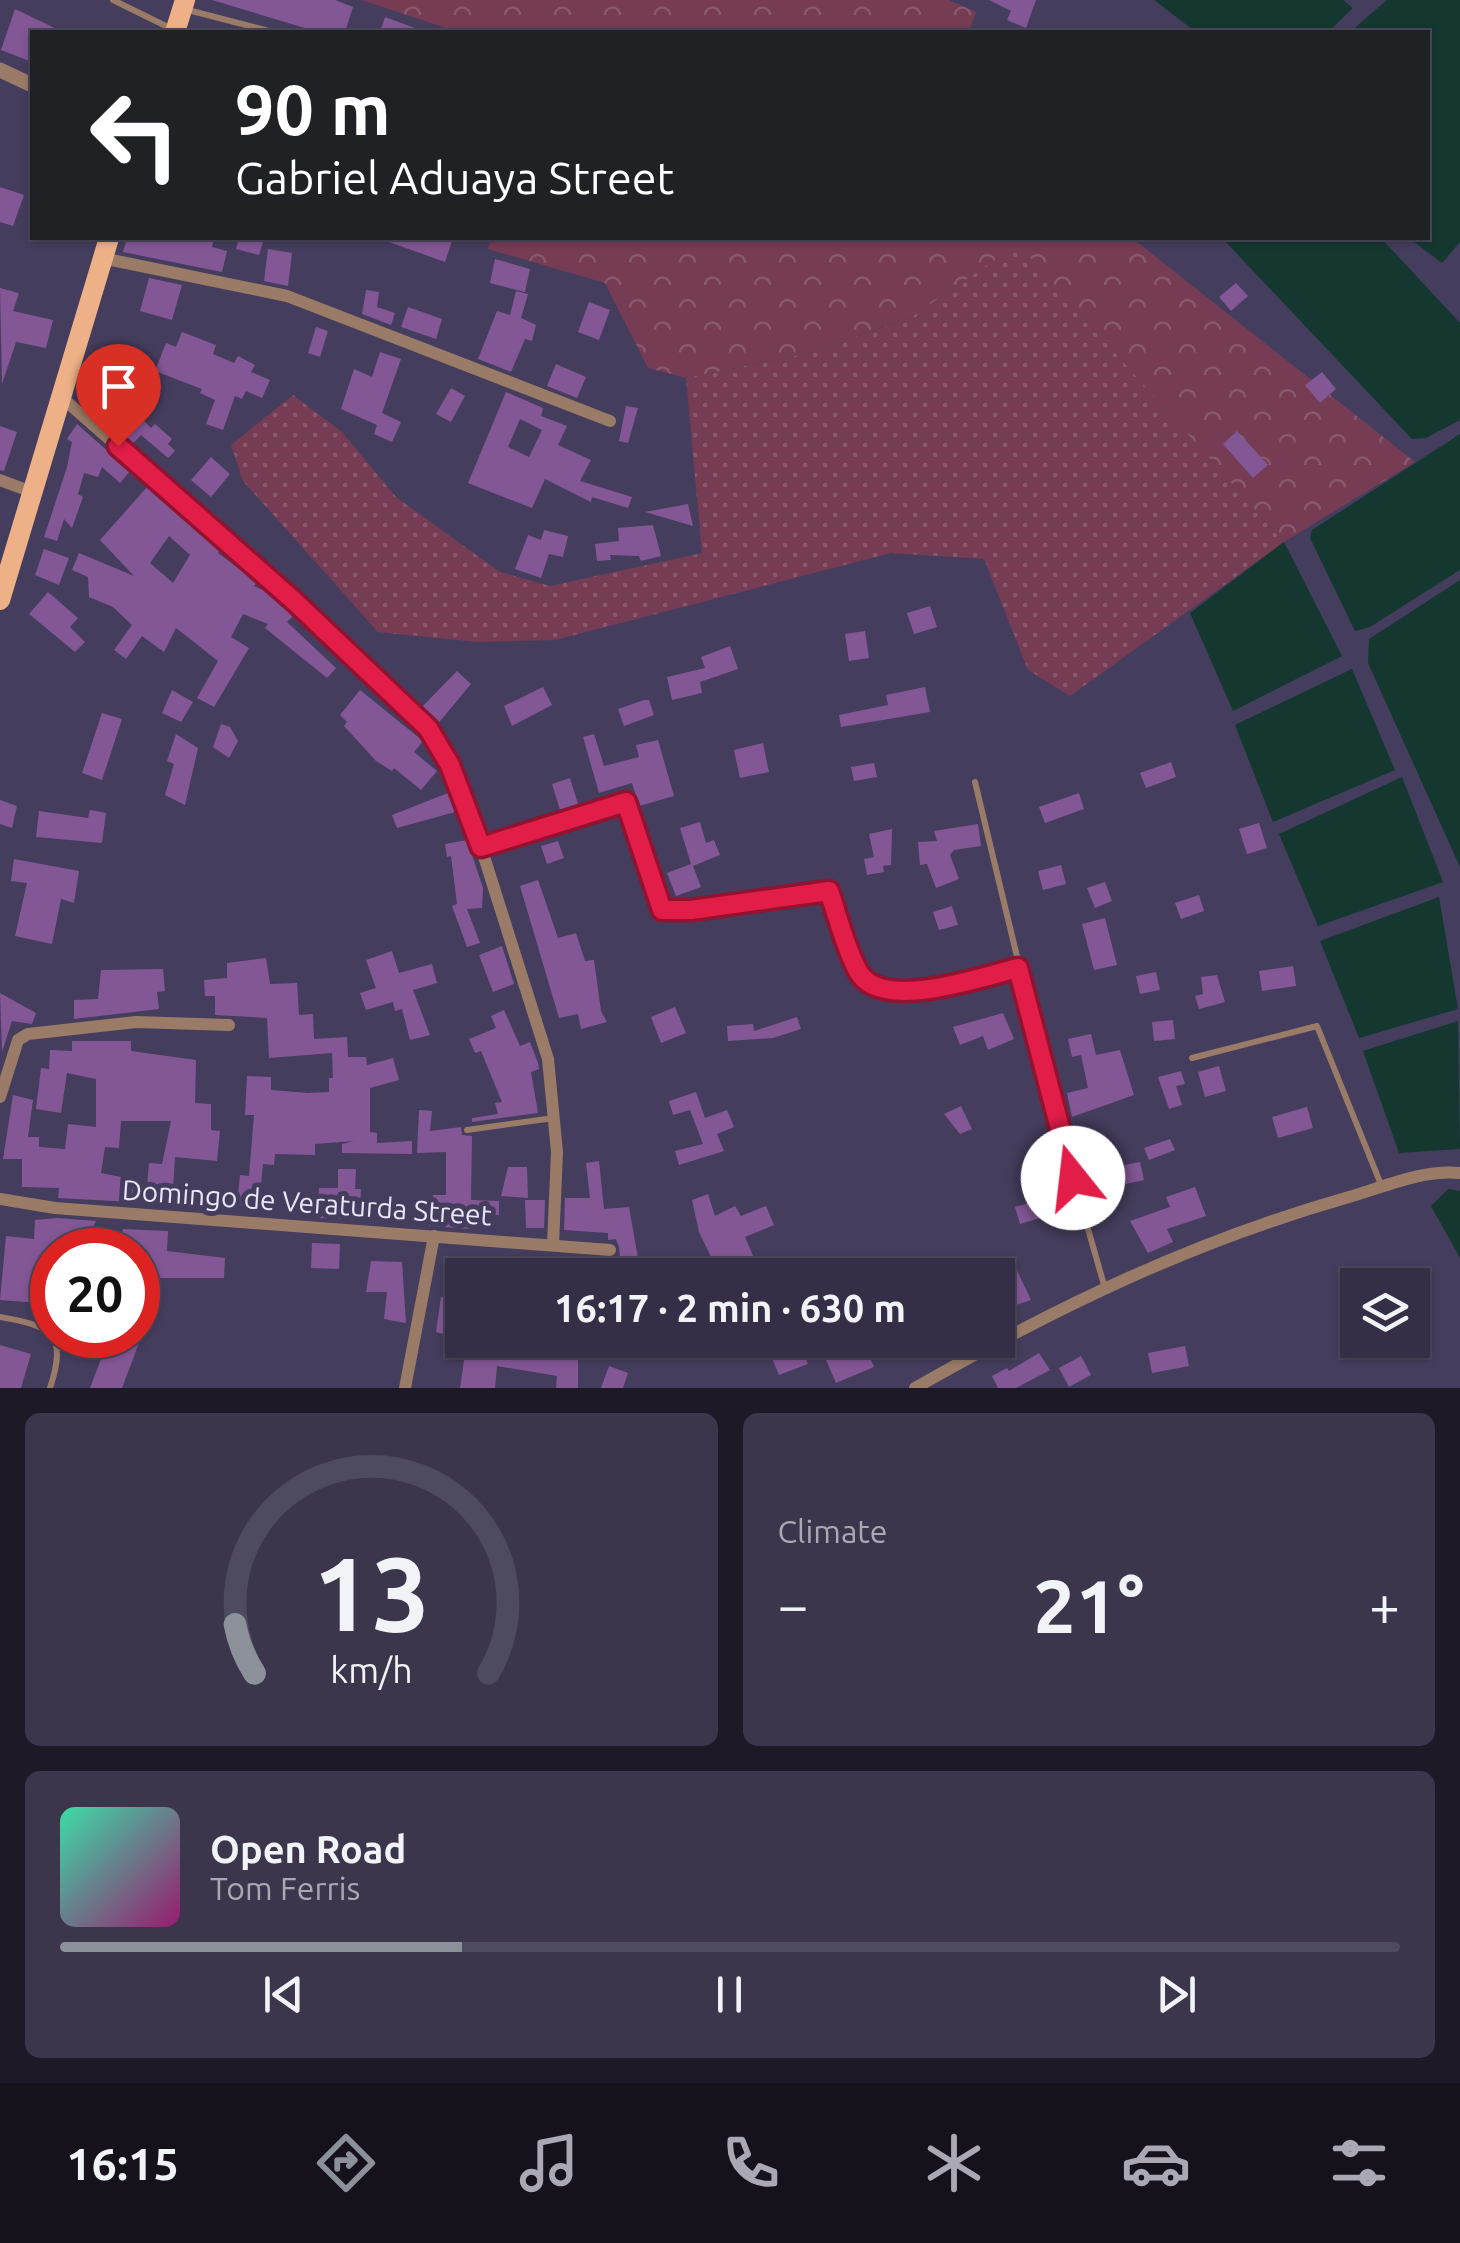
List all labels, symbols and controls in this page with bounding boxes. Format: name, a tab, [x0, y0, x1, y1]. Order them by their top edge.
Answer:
icon: left	[70, 70, 200, 200]
text: 90 m	[235, 70, 391, 148]
text: Gabriel Aduaya Street	[235, 152, 674, 203]
pin	[76, 344, 161, 447]
icon: arrive	[91, 359, 146, 414]
position arrow	[1021, 1126, 1125, 1230]
street label: Domingo de Veraturda Street	[121, 1174, 493, 1230]
speed limit sign: 20	[30, 1228, 160, 1358]
map controls	[1340, 1268, 1430, 1358]
button: layers	[1340, 1268, 1430, 1358]
text: 16:17 · 2 min · 630 m	[554, 1287, 906, 1329]
text: Climate	[778, 1513, 888, 1549]
text: 13	[313, 1534, 430, 1651]
text: 21°	[1033, 1563, 1144, 1647]
text: −	[778, 1574, 809, 1635]
text: +	[1369, 1574, 1400, 1635]
text: km/h	[330, 1650, 413, 1690]
text: Open Road	[210, 1828, 406, 1870]
text: Tom Ferris	[210, 1870, 360, 1906]
icon: previous	[256, 1967, 311, 2022]
icon: pause	[702, 1967, 757, 2022]
icon: next	[1149, 1967, 1204, 2022]
icon: directions	[311, 2128, 381, 2198]
icon: music	[514, 2128, 584, 2198]
icon: phone	[716, 2128, 786, 2198]
icon: climate	[919, 2128, 989, 2198]
icon: car	[1121, 2128, 1191, 2198]
icon: filters	[1324, 2128, 1394, 2198]
text: 16:15	[66, 2138, 179, 2189]

